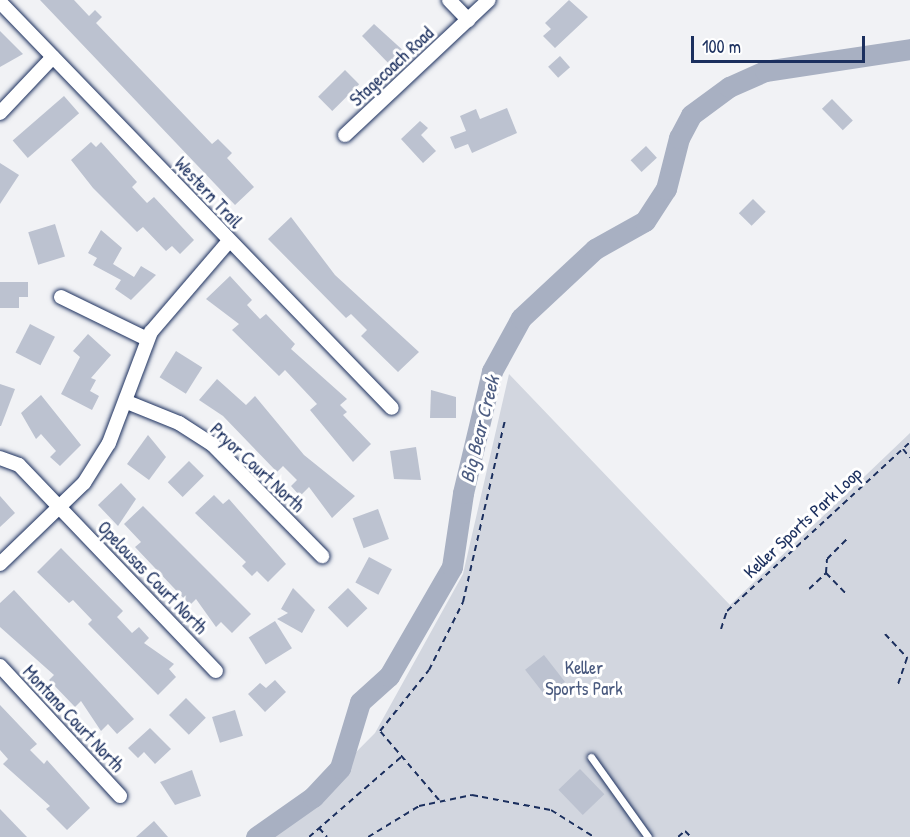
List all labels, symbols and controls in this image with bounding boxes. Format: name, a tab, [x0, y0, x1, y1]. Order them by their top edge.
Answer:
street label: Stagecoach Road	[346, 23, 438, 111]
scale bar	[694, 24, 868, 62]
text: 100 m	[702, 34, 741, 59]
street label: Western Trail	[170, 153, 246, 233]
water label: Big Bear Creek	[454, 373, 504, 485]
street label: Pryor Court North	[206, 419, 308, 517]
street label: Keller Sports Park Loop	[740, 463, 866, 583]
street label: Opelousas Court North	[93, 517, 211, 639]
park label: Keller Sports Park	[545, 658, 623, 700]
street label: Montana Court North	[18, 661, 128, 777]

